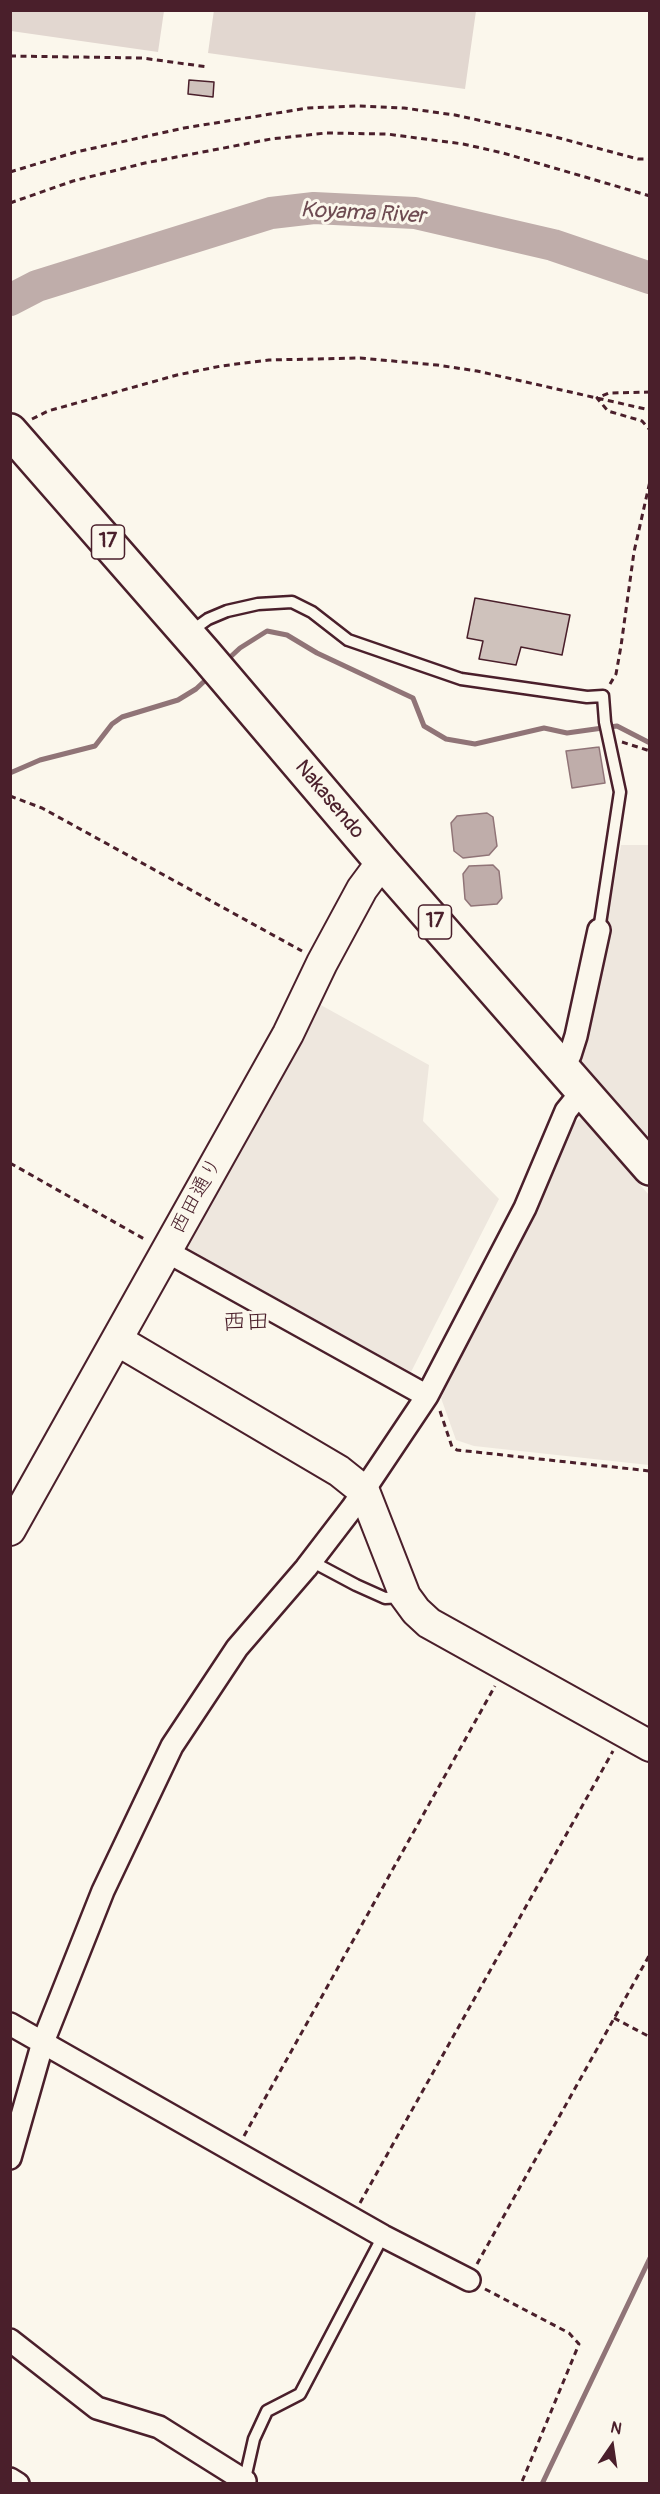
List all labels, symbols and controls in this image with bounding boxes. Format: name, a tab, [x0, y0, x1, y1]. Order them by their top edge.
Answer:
water label: Koyama River	[300, 198, 426, 230]
road number: 17	[92, 525, 124, 559]
street label: Nakasendo	[289, 756, 369, 844]
road number: 17	[418, 905, 452, 939]
street label: 西田通り	[166, 1153, 228, 1239]
district label: 西田	[222, 1309, 270, 1337]
north arrow	[582, 2416, 642, 2476]
text: N	[609, 2417, 624, 2439]

